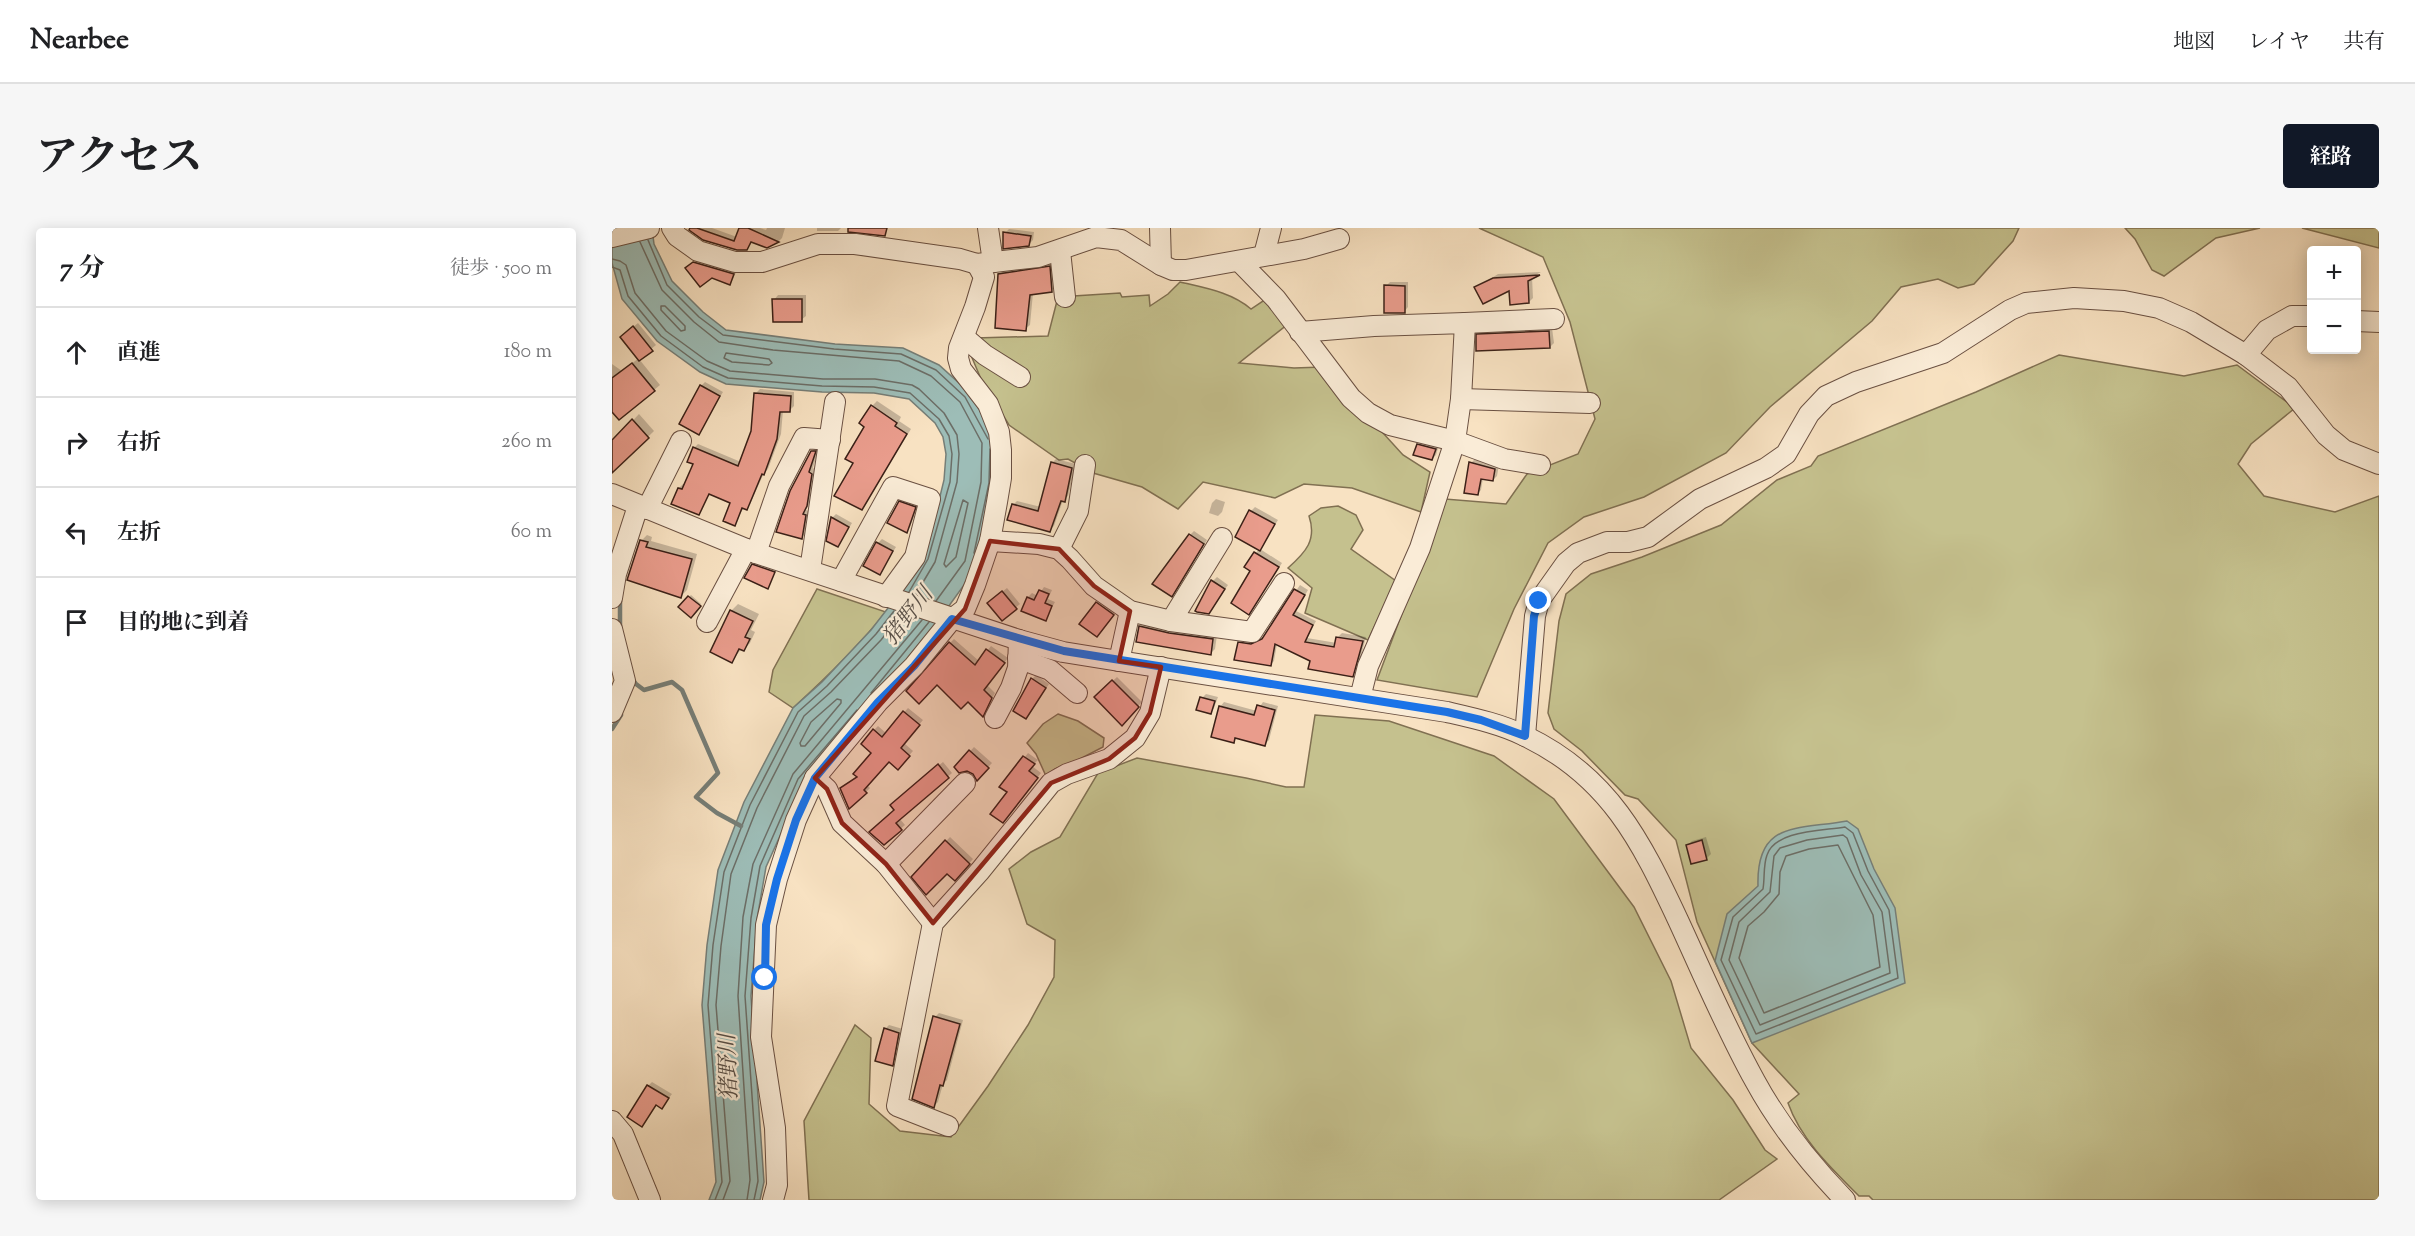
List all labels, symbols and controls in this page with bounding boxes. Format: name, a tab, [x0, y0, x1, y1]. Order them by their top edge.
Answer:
text: Nearbee	[30, 21, 129, 61]
text: 地図	[2173, 28, 2215, 58]
text: レイヤ	[2248, 28, 2310, 58]
text: 共有	[2343, 28, 2385, 58]
button: 経路	[2283, 124, 2379, 188]
text: アクセス	[36, 130, 203, 190]
map controls	[2307, 246, 2361, 354]
button: +	[2307, 246, 2361, 300]
text: 7 分	[60, 251, 105, 288]
text: 徒歩 · 500 m	[450, 255, 552, 284]
button: −	[2307, 300, 2361, 354]
icon: ahead	[60, 336, 93, 369]
text: 直進	[117, 338, 161, 370]
text: 180 m	[504, 338, 552, 367]
icon: right	[60, 426, 93, 459]
text: 右折	[117, 428, 161, 460]
text: 260 m	[501, 428, 552, 457]
icon: left	[60, 516, 93, 549]
text: 左折	[117, 518, 161, 550]
text: 60 m	[511, 518, 552, 547]
water label: 猪野川	[876, 579, 944, 653]
route end	[1525, 587, 1551, 613]
icon: arrive	[60, 606, 93, 639]
text: 目的地に到着	[117, 608, 249, 640]
route start	[751, 964, 777, 990]
water label: 猪野川	[713, 1031, 747, 1100]

